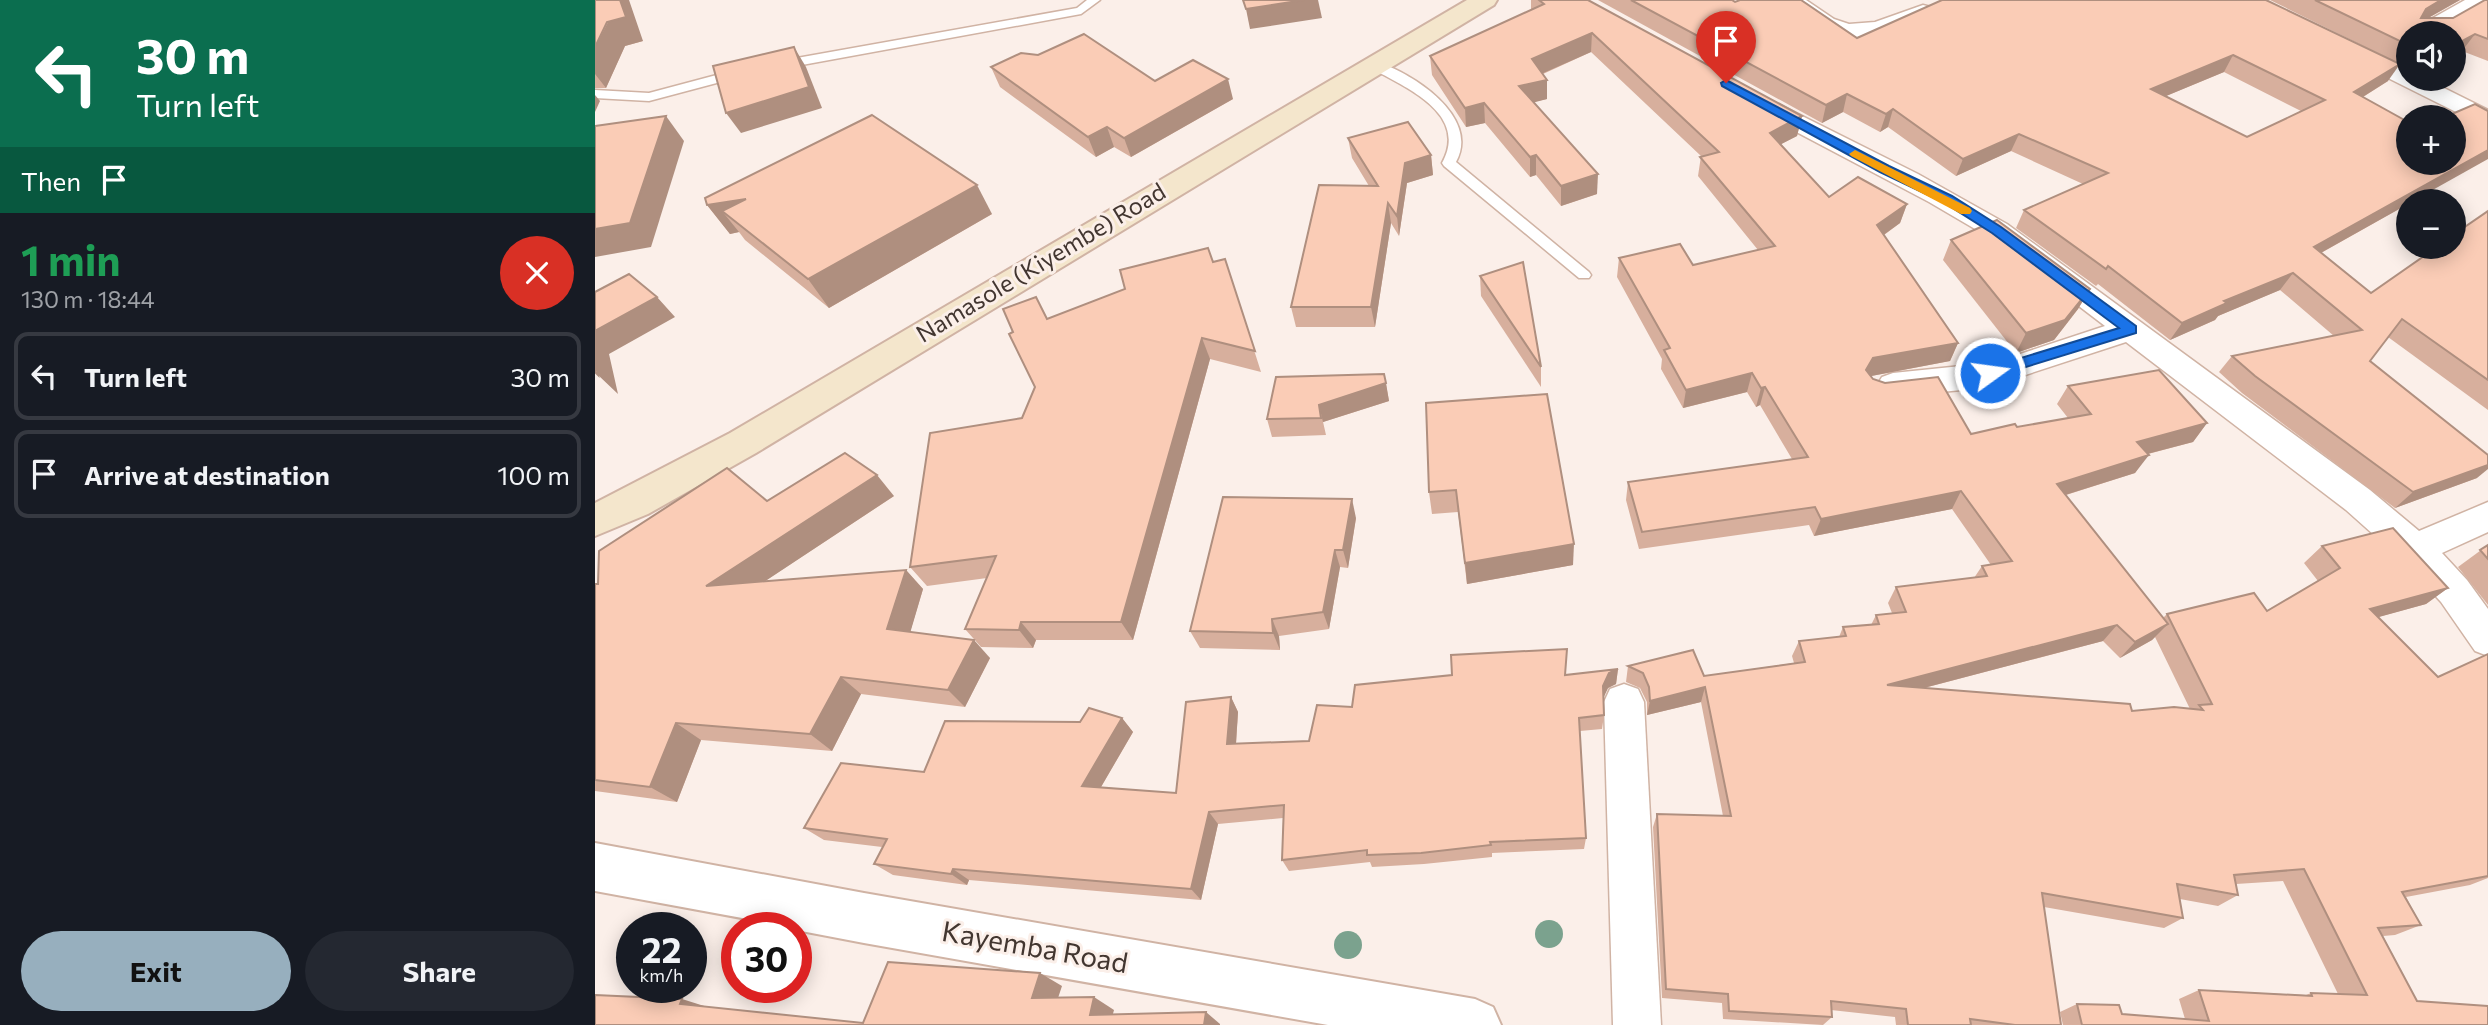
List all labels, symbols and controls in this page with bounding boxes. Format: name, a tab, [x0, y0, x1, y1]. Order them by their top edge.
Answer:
pin	[1696, 11, 1756, 83]
map controls	[2396, 21, 2466, 259]
button: sound	[2396, 21, 2466, 91]
icon: arrive	[1707, 22, 1745, 60]
text: 30 m	[136, 24, 249, 84]
icon: left	[21, 28, 112, 119]
text: Turn left	[136, 84, 260, 124]
button: +	[2396, 105, 2466, 175]
icon: arrive	[95, 161, 133, 199]
text: Then	[21, 165, 81, 196]
street label: Namasole (Kiyembe) Road	[910, 176, 1170, 348]
button: −	[2396, 189, 2466, 259]
text: 1 min	[21, 233, 121, 285]
button: close	[500, 236, 574, 310]
text: 130 m · 18:44	[21, 285, 155, 313]
position arrow	[1953, 336, 2027, 410]
icon: left	[25, 357, 63, 395]
text: Turn left	[84, 361, 187, 392]
text: 30 m	[511, 361, 570, 392]
icon: arrive	[25, 455, 63, 493]
text: Arrive at destination	[84, 459, 330, 490]
text: 100 m	[497, 459, 570, 490]
speed limit sign: 30	[721, 912, 812, 1003]
street label: Kayemba Road	[940, 913, 1131, 979]
text: 22	[642, 927, 681, 970]
button: Exit	[21, 931, 291, 1011]
button: Share	[305, 931, 574, 1011]
text: km/h	[640, 964, 683, 986]

